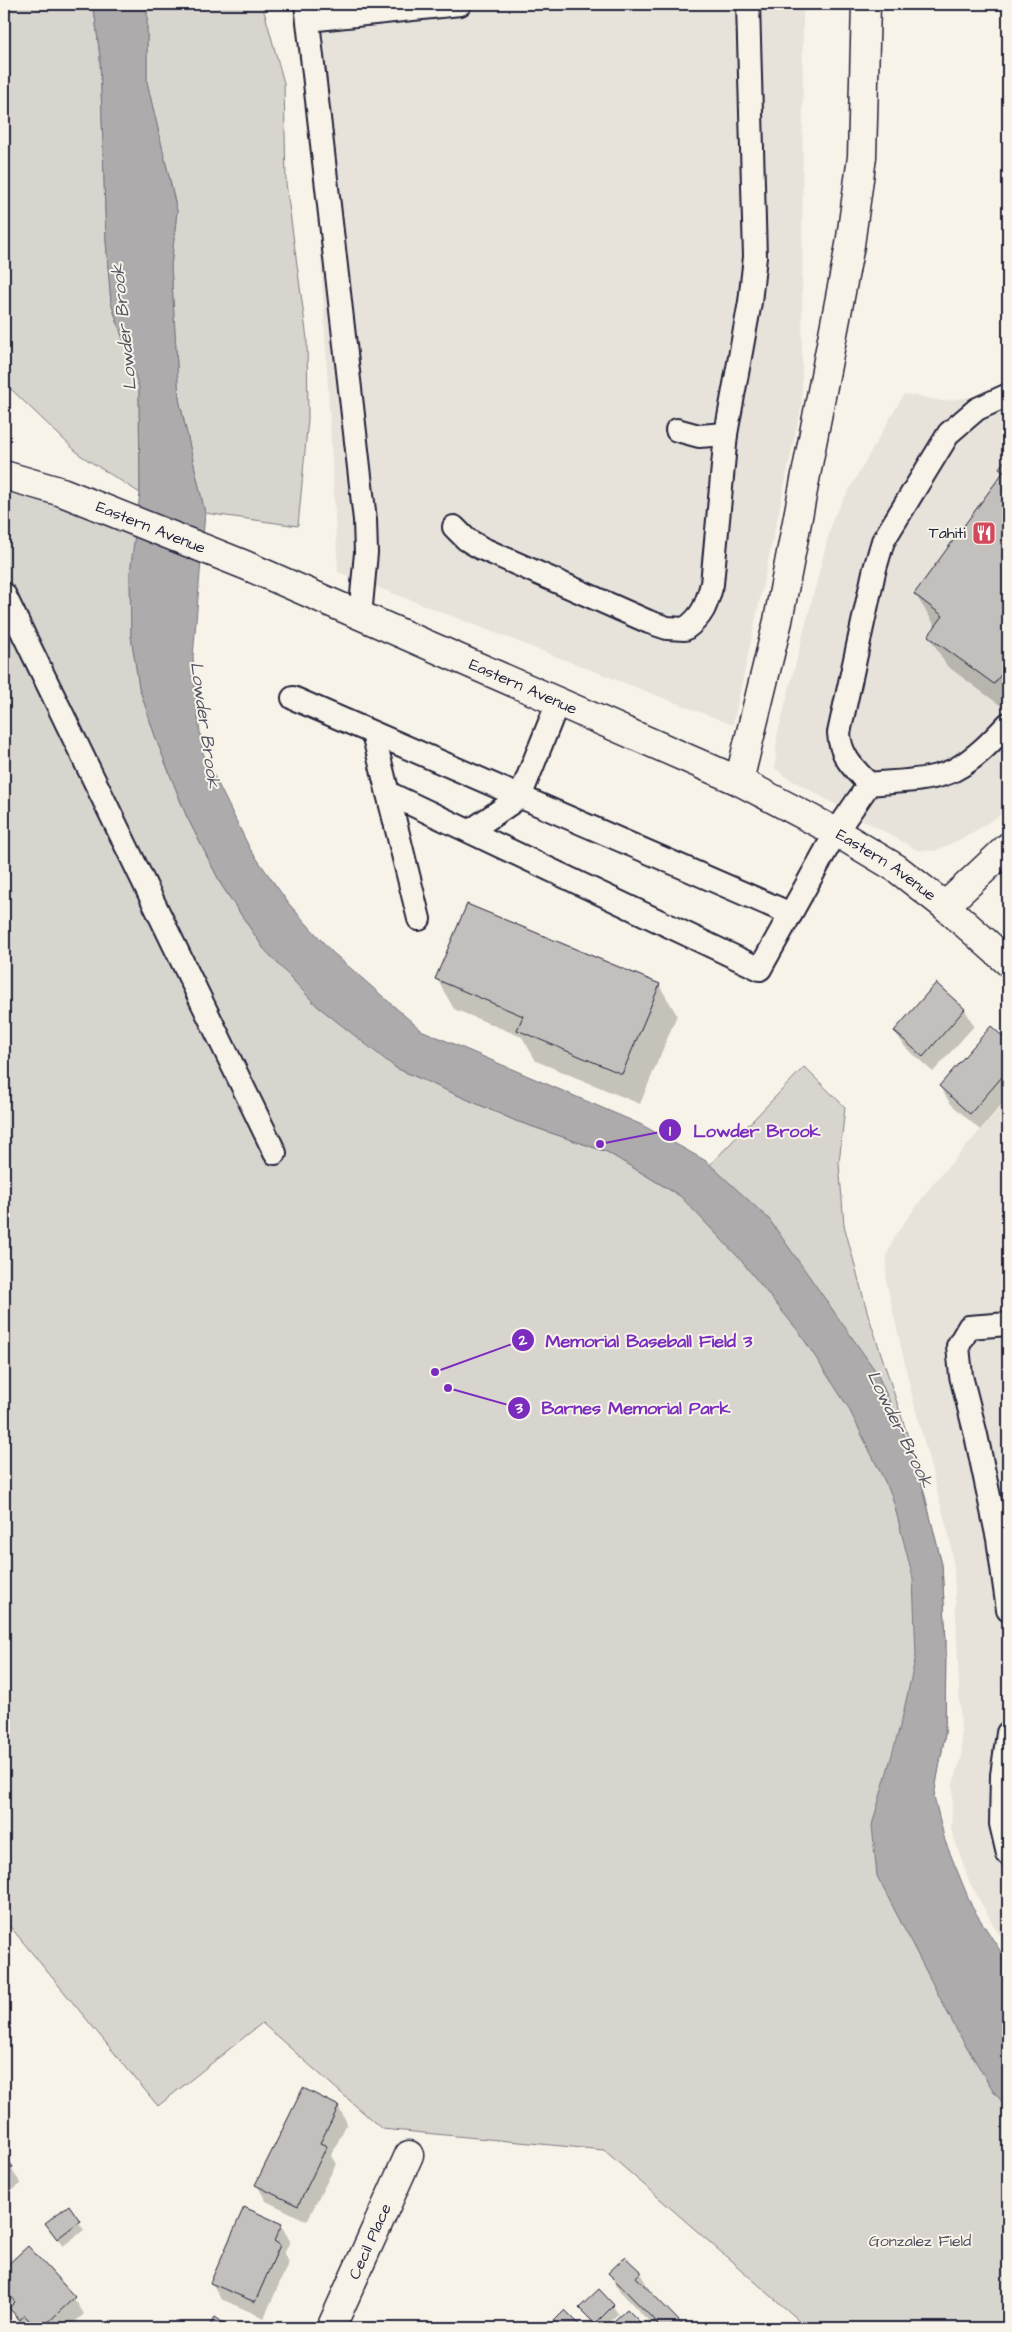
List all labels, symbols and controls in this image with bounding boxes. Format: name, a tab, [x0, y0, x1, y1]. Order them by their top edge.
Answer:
water label: Lowder Brook	[105, 261, 143, 392]
street label: Eastern Avenue	[93, 496, 209, 559]
restaurant icon: Tahiti	[971, 520, 997, 546]
place label: Tahiti	[929, 522, 967, 544]
street label: Eastern Avenue	[466, 653, 581, 720]
water label: Lowder Brook	[184, 660, 226, 791]
street label: Eastern Avenue	[832, 823, 941, 906]
callout: Lowder Brook	[658, 1114, 830, 1147]
text: Lowder Brook	[693, 1119, 822, 1144]
text: 1	[669, 1121, 671, 1142]
callout: Memorial Baseball Field 3	[511, 1324, 763, 1357]
text: Memorial Baseball Field 3	[546, 1329, 753, 1354]
text: 2	[518, 1330, 528, 1351]
water label: Lowder Brook	[861, 1366, 940, 1493]
callout: Barnes Memorial Park	[507, 1391, 741, 1424]
text: Barnes Memorial Park	[541, 1396, 731, 1421]
text: 3	[514, 1398, 523, 1419]
street label: Cecil Place	[343, 2200, 397, 2283]
park label: Gonzalez Field	[869, 2230, 971, 2252]

